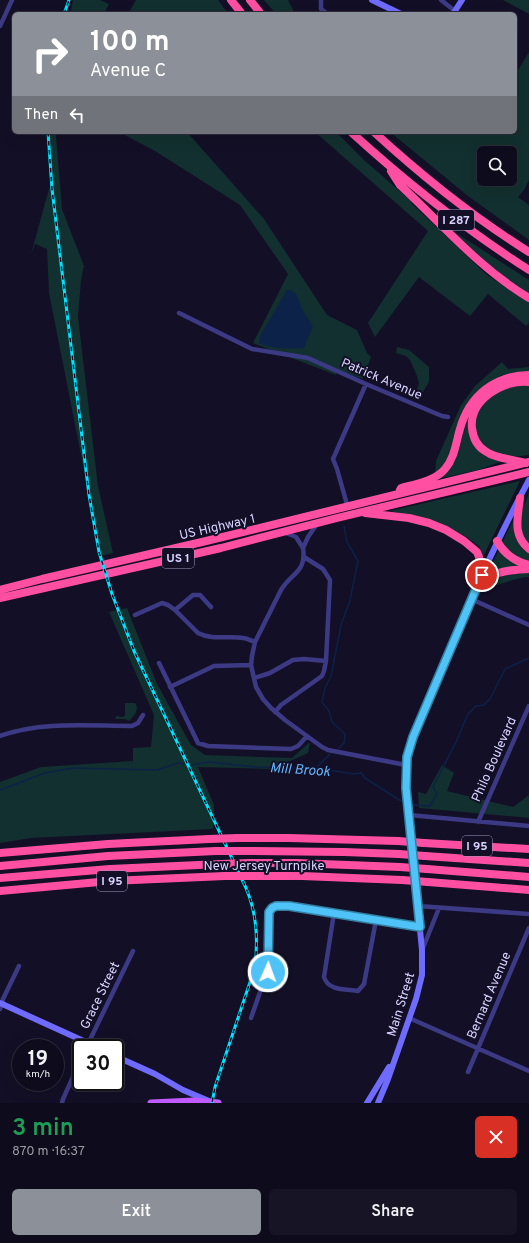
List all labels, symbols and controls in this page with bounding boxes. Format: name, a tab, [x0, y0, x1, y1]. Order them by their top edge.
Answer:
text: 100 m	[90, 25, 170, 61]
icon: right	[24, 28, 76, 80]
text: Avenue C	[90, 60, 166, 83]
icon: left	[66, 104, 88, 126]
text: Then	[24, 106, 58, 125]
map controls	[477, 146, 517, 186]
button: search	[477, 146, 517, 186]
road number: I 287	[438, 210, 474, 230]
street label: Patrick Avenue	[338, 356, 424, 404]
street label: US Highway 1	[178, 511, 257, 544]
road number: US 1	[162, 548, 194, 568]
pin	[465, 558, 499, 592]
icon: arrive	[471, 564, 493, 586]
street label: Philo Boulevard	[469, 715, 521, 805]
water label: Mill Brook	[269, 760, 332, 781]
road number: I 95	[462, 836, 492, 856]
street label: New Jersey Turnpike	[204, 859, 324, 875]
road number: I 95	[97, 871, 127, 891]
street label: Bernard Avenue	[464, 950, 515, 1042]
position arrow	[247, 951, 289, 993]
street label: Grace Street	[78, 959, 124, 1032]
street label: Main Street	[385, 970, 419, 1039]
speed limit sign: 30	[72, 1039, 124, 1091]
text: 19	[28, 1047, 48, 1073]
text: km/h	[26, 1068, 50, 1081]
text: 3 min	[12, 1114, 74, 1144]
button: close	[475, 1116, 517, 1158]
text: 870 m · 16:37	[12, 1144, 85, 1160]
button: Exit	[12, 1189, 261, 1235]
button: Share	[269, 1189, 517, 1235]

